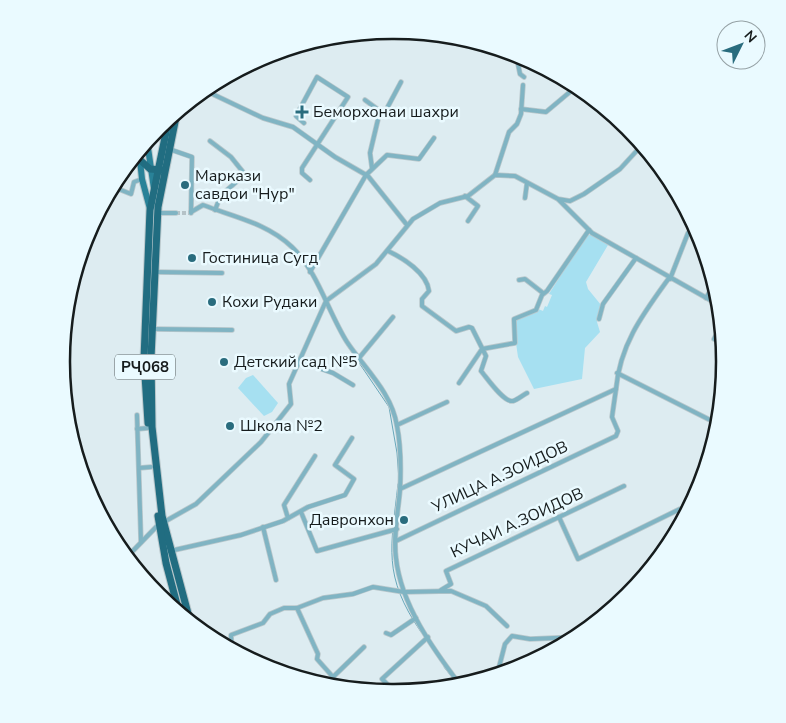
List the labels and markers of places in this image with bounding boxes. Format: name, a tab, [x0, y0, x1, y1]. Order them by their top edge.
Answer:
place label: Беморхонаи шахри	[313, 101, 459, 123]
marker: Беморхонаи шахри	[295, 105, 309, 119]
place label: Маркази савдои "Нур"	[195, 165, 295, 205]
marker: Маркази савдои "Нур"	[179, 179, 191, 191]
place label: Гостиница Сугд	[202, 247, 319, 269]
marker: Гостиница Сугд	[186, 252, 198, 264]
place label: Кохи Рудаки	[222, 291, 317, 313]
marker: Кохи Рудаки	[206, 296, 218, 308]
place label: Детский сад №5	[234, 351, 358, 373]
marker: Детский сад №5	[218, 356, 230, 368]
place label: Школа №2	[240, 415, 323, 437]
marker: Школа №2	[224, 420, 236, 432]
place label: Давронхон	[309, 509, 394, 531]
marker: Давронхон	[398, 514, 410, 526]

